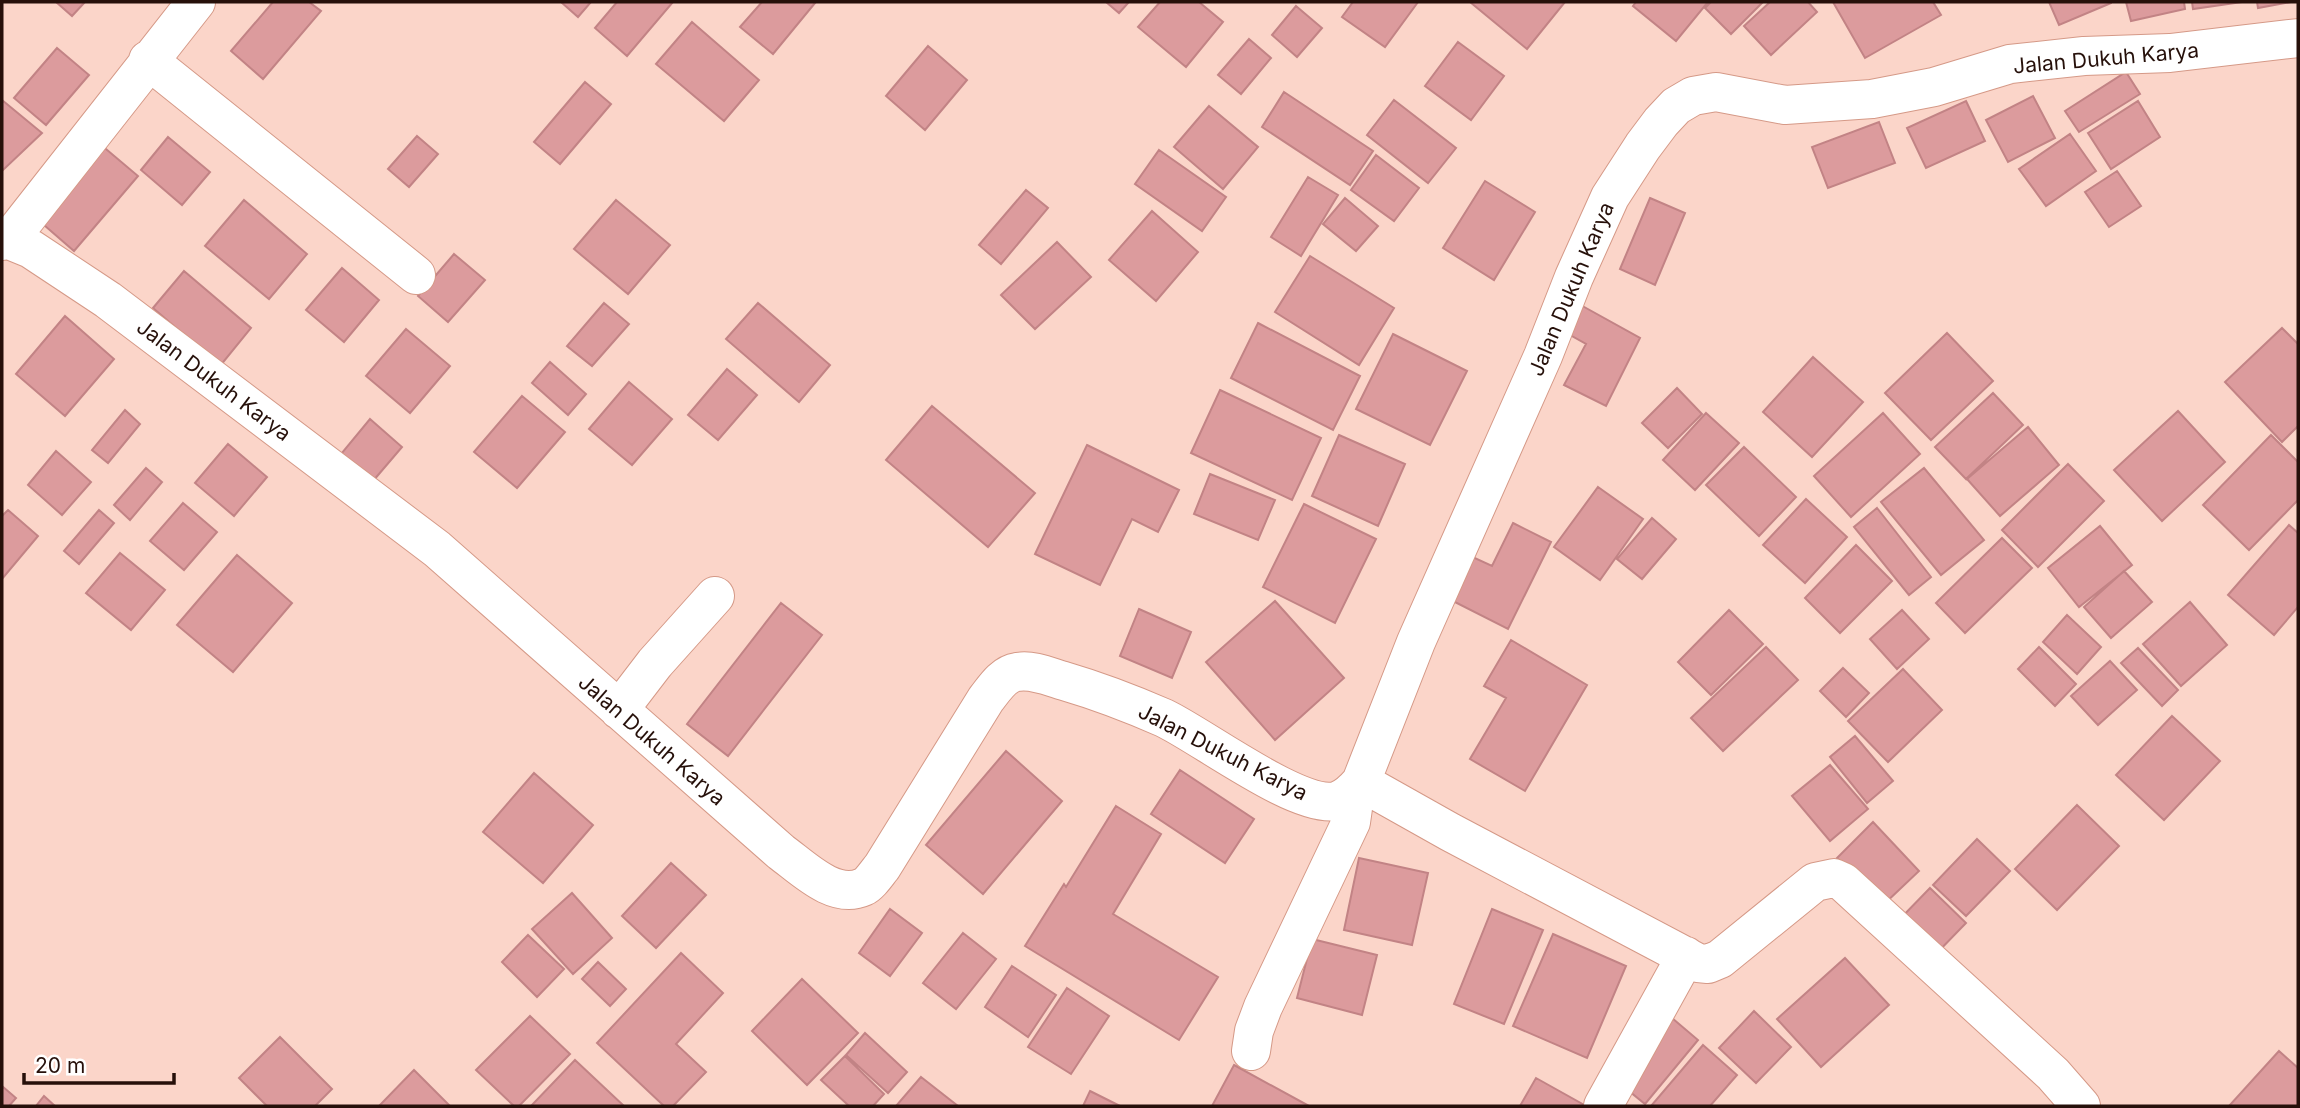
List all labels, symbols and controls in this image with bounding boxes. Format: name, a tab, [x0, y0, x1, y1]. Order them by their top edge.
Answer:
street label: Jalan Dukuh Karya	[2012, 37, 2200, 79]
street label: Jalan Dukuh Karya	[1523, 198, 1619, 380]
street label: Jalan Dukuh Karya	[132, 314, 296, 446]
street label: Jalan Dukuh Karya	[573, 669, 731, 811]
street label: Jalan Dukuh Karya	[1134, 699, 1312, 805]
scale bar	[24, 1042, 175, 1086]
text: 20 m	[35, 1053, 85, 1078]

